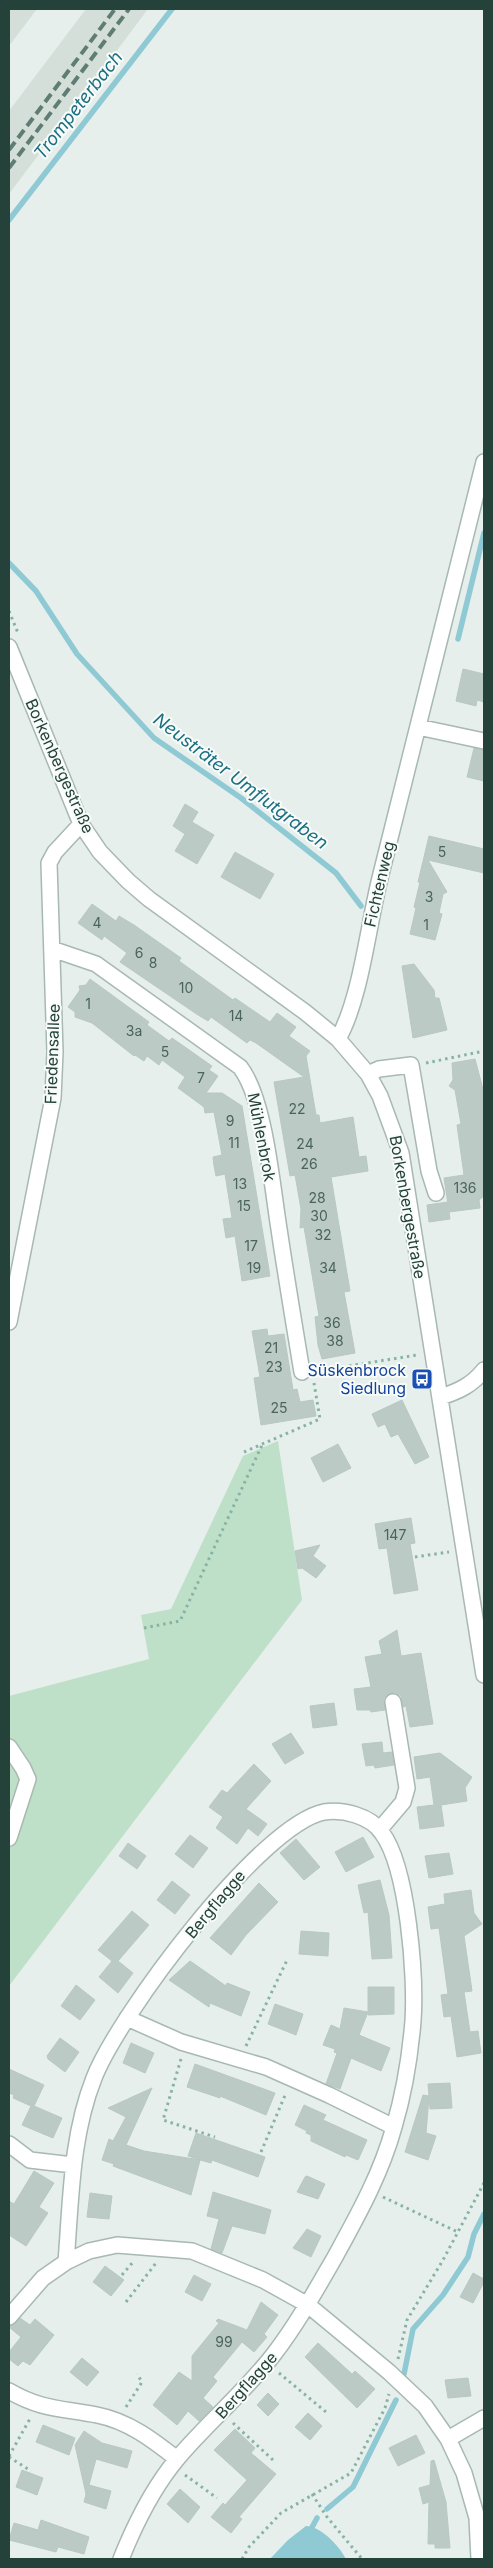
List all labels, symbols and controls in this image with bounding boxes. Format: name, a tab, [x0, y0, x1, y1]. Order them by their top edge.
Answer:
water label: Trompeterbach	[29, 47, 127, 163]
street label: Borkenbergestraße	[21, 696, 99, 836]
water label: Neusträter Umflutgraben	[150, 709, 332, 853]
street label: Fichtenweg	[359, 839, 399, 929]
house number: 5	[438, 843, 446, 860]
house number: 3	[425, 888, 433, 905]
house number: 4	[92, 914, 102, 931]
house number: 1	[423, 916, 429, 933]
house number: 6	[135, 944, 143, 961]
house number: 8	[149, 954, 157, 971]
house number: 10	[179, 979, 193, 996]
house number: 1	[85, 995, 91, 1012]
street label: Friedensallee	[40, 1003, 64, 1105]
house number: 14	[229, 1007, 243, 1024]
house number: 3a	[126, 1022, 142, 1039]
house number: 5	[161, 1043, 169, 1060]
house number: 7	[197, 1069, 205, 1086]
street label: Mühlenbrok	[244, 1091, 280, 1183]
house number: 22	[288, 1100, 306, 1117]
house number: 9	[226, 1112, 234, 1129]
house number: 11	[228, 1134, 240, 1151]
street label: Borkenbergestraße	[386, 1134, 430, 1280]
house number: 24	[296, 1135, 314, 1152]
house number: 26	[300, 1155, 318, 1172]
house number: 13	[233, 1175, 247, 1192]
house number: 136	[453, 1179, 477, 1196]
house number: 28	[308, 1189, 326, 1206]
house number: 15	[237, 1197, 251, 1214]
house number: 30	[310, 1207, 328, 1224]
house number: 32	[314, 1226, 332, 1243]
house number: 17	[244, 1237, 258, 1254]
house number: 19	[247, 1259, 261, 1276]
house number: 34	[319, 1259, 337, 1276]
house number: 36	[323, 1314, 341, 1331]
house number: 38	[326, 1332, 344, 1349]
house number: 21	[264, 1339, 278, 1356]
house number: 23	[265, 1358, 283, 1375]
place label: Süskenbrock Siedlung	[308, 1360, 406, 1398]
bus stop icon: Süskenbrock Siedlung	[410, 1367, 434, 1391]
house number: 25	[270, 1399, 288, 1416]
house number: 147	[384, 1526, 406, 1543]
street label: Bergflagge	[181, 1866, 249, 1942]
house number: 99	[215, 2333, 233, 2350]
street label: Bergflagge	[211, 2347, 281, 2423]

